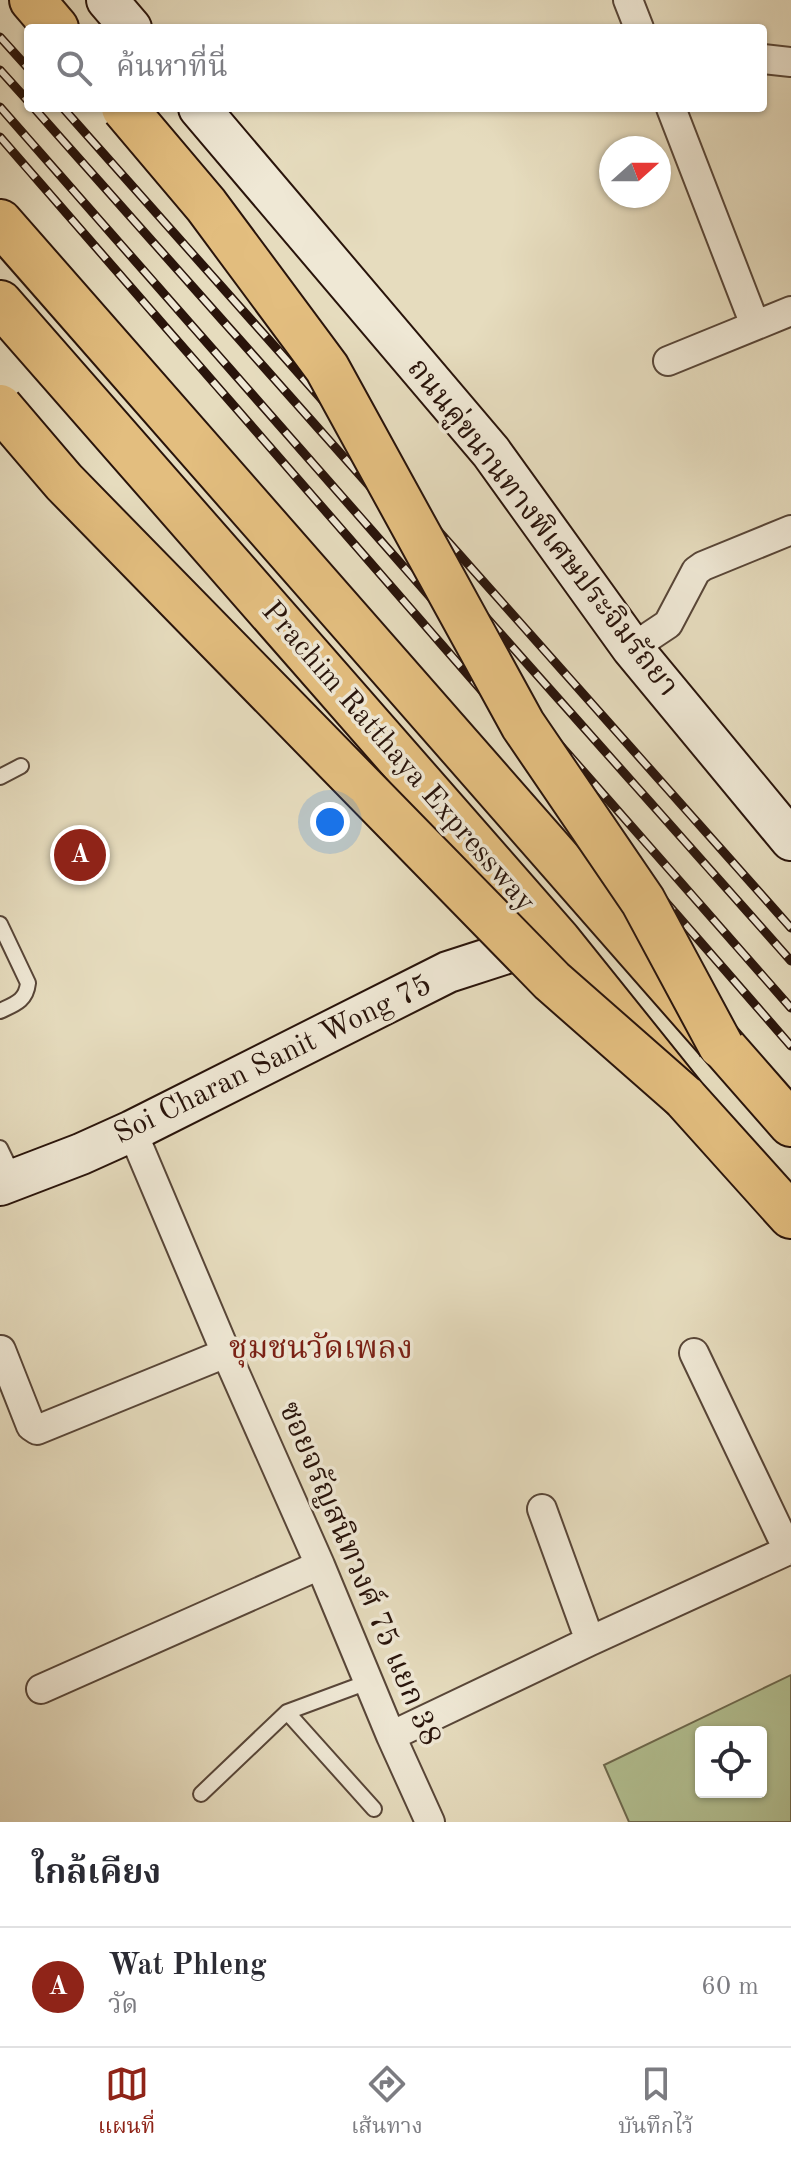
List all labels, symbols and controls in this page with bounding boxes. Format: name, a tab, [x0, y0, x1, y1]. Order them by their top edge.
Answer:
search box	[24, 24, 767, 112]
icon: search	[52, 46, 96, 90]
text: ค้นหาที่นี่	[116, 53, 228, 83]
north arrow	[599, 136, 671, 208]
street label: ถนนคู่ขนานทางพิเศษประจิมรัถยา	[399, 352, 685, 704]
street label: Prachim Ratthaya Expressway	[255, 596, 541, 918]
your location	[310, 802, 350, 842]
pin: A	[54, 825, 106, 885]
street label: Soi Charan Sanit Wong 75	[109, 970, 437, 1150]
district label: ชุมชนวัดเพลง	[229, 1332, 413, 1368]
street label: ซอยจรัญสนิทวงศ์ 75 แยก 38	[273, 1396, 449, 1750]
map controls	[695, 1726, 767, 1798]
button: locate	[695, 1726, 767, 1798]
text: ใกล้เคียง	[32, 1857, 161, 1891]
text: Wat Phleng	[108, 1951, 267, 1981]
text: A	[48, 1974, 68, 2000]
text: 60 m	[701, 1974, 759, 2000]
text: วัด	[108, 1993, 138, 2019]
tab: แผนที่	[98, 2062, 155, 2145]
tab: เส้นทาง	[351, 2062, 423, 2145]
tab: บันทึกไว้	[618, 2062, 693, 2145]

